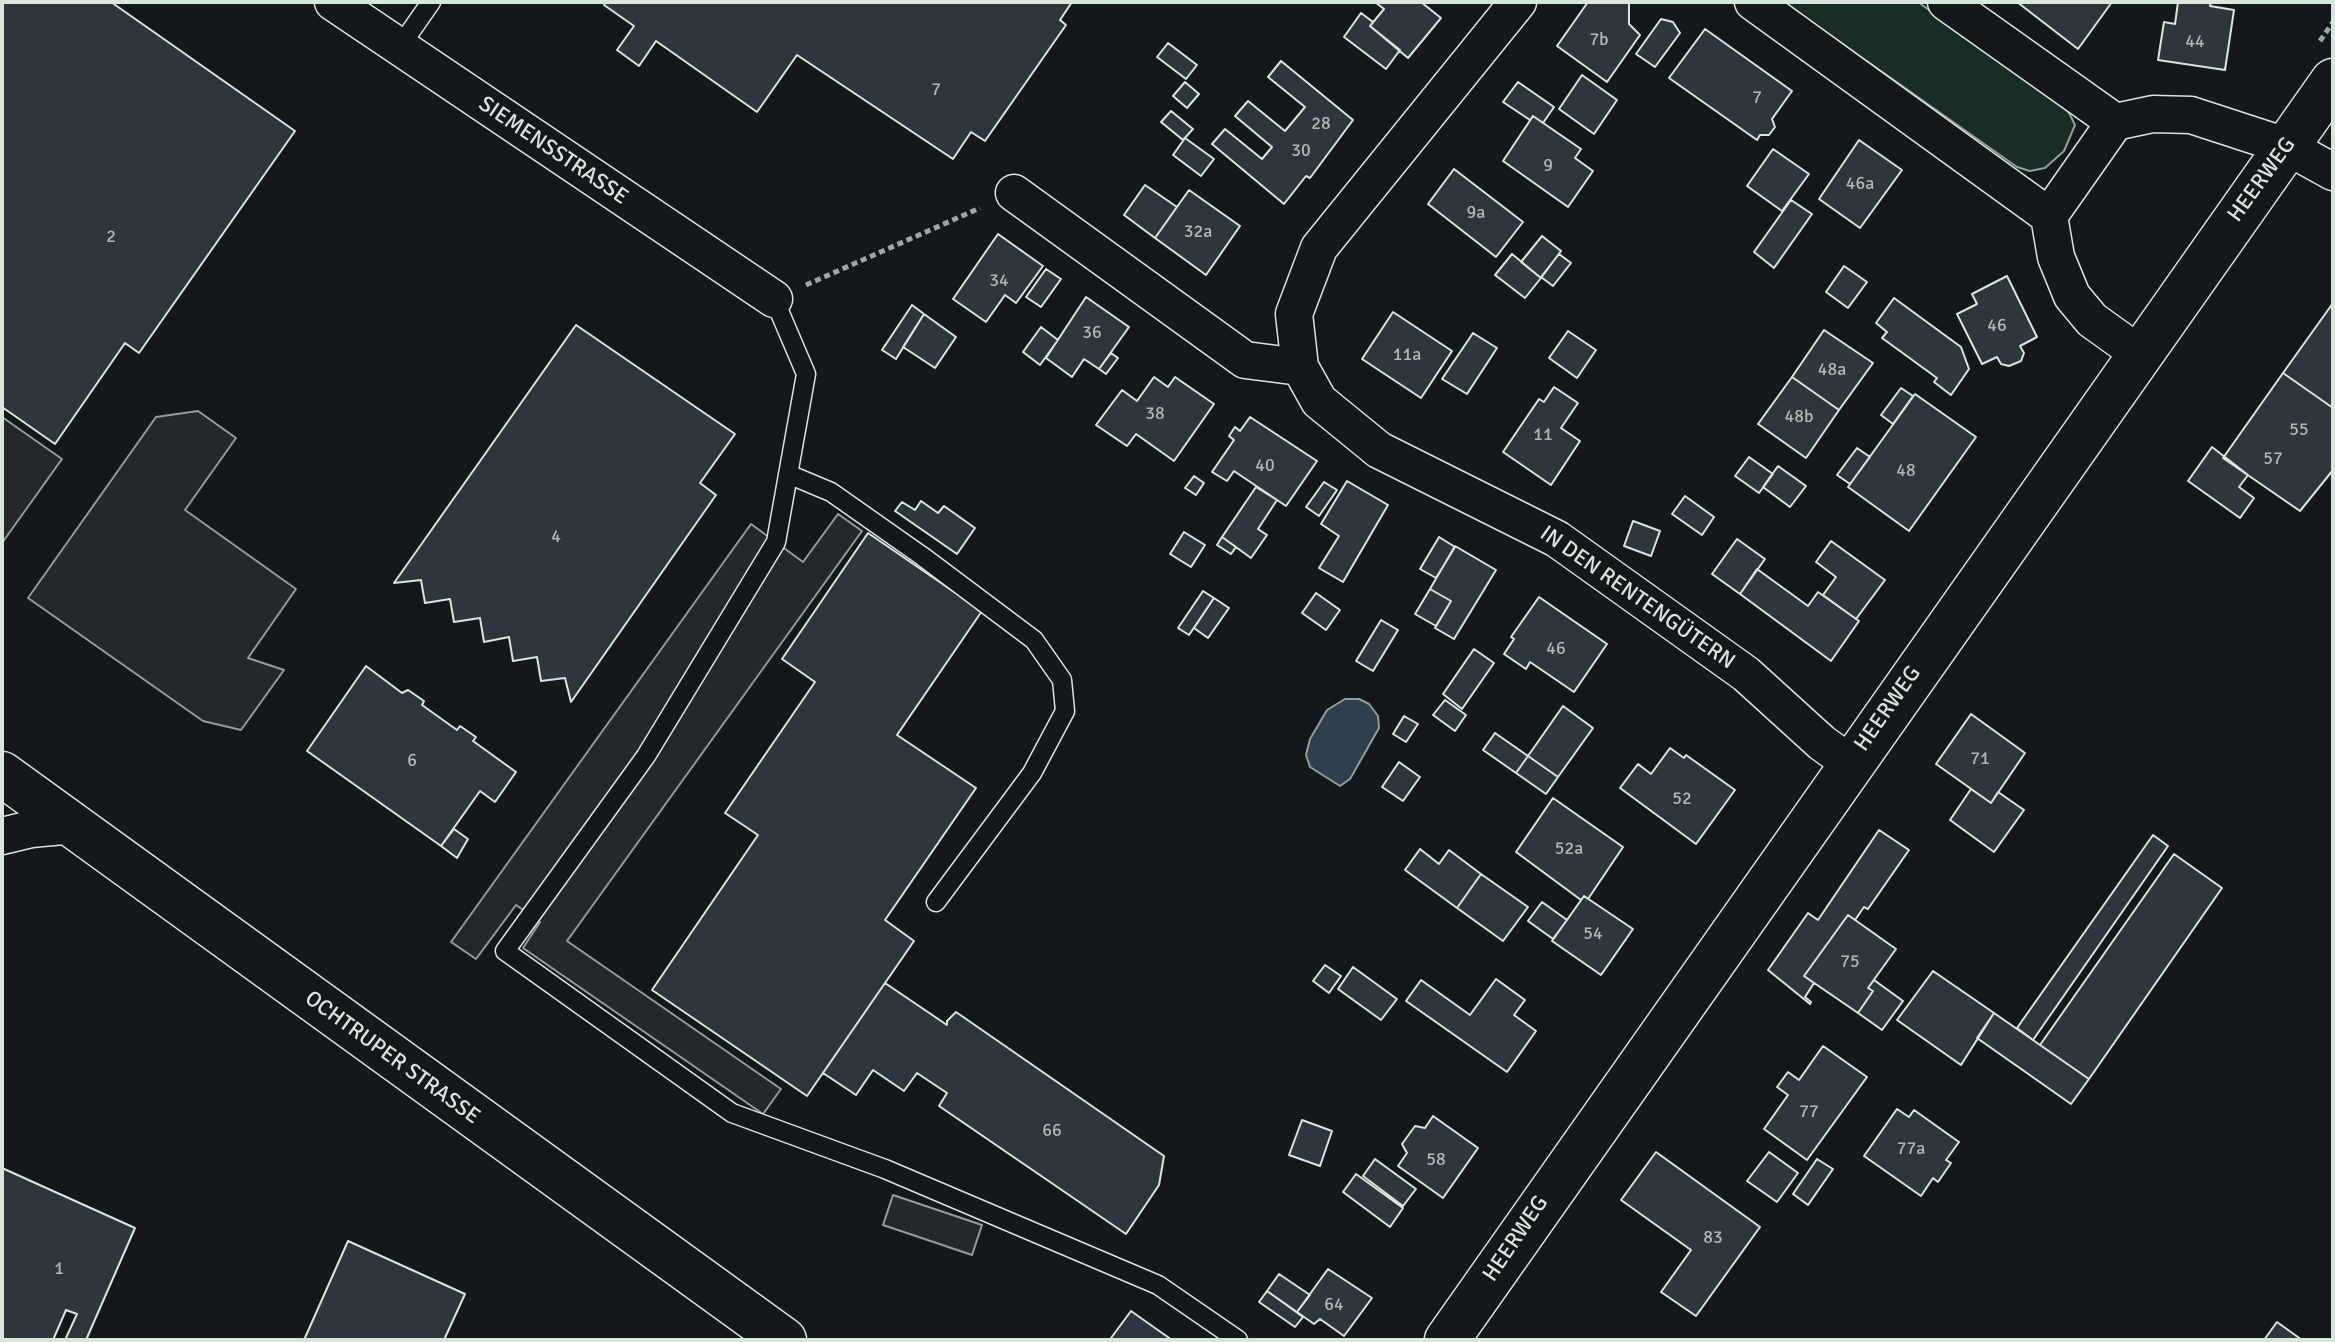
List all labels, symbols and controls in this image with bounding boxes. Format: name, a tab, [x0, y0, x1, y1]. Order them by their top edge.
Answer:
house number: 7b	[1589, 29, 1609, 51]
house number: 44	[2185, 31, 2205, 53]
house number: 7	[931, 79, 941, 101]
house number: 7	[1752, 87, 1762, 109]
street label: SIEMENSSTRASSE	[473, 91, 633, 211]
house number: 28	[1311, 113, 1331, 135]
street label: HEERWEG	[2223, 133, 2301, 227]
house number: 30	[1291, 140, 1311, 162]
house number: 9	[1543, 155, 1553, 177]
house number: 46a	[1846, 173, 1874, 195]
house number: 9a	[1467, 202, 1485, 224]
house number: 32a	[1184, 221, 1212, 243]
house number: 2	[106, 226, 116, 248]
house number: 34	[989, 270, 1009, 292]
house number: 46	[1987, 315, 2007, 337]
house number: 36	[1082, 322, 1102, 344]
house number: 11a	[1393, 344, 1421, 366]
house number: 48a	[1818, 359, 1846, 381]
house number: 38	[1145, 403, 1165, 425]
house number: 48b	[1785, 406, 1813, 428]
house number: 55	[2289, 419, 2309, 441]
house number: 11	[1533, 424, 1553, 446]
house number: 57	[2263, 448, 2283, 470]
house number: 40	[1255, 455, 1275, 477]
house number: 48	[1896, 460, 1916, 482]
street label: IN DEN RENTENGÜTERN	[1534, 521, 1740, 675]
house number: 4	[551, 526, 561, 548]
house number: 46	[1546, 638, 1566, 660]
street label: HEERWEG	[1849, 661, 1927, 757]
house number: 71	[1970, 748, 1990, 770]
house number: 6	[407, 750, 417, 772]
house number: 52	[1672, 788, 1692, 810]
house number: 52a	[1555, 838, 1583, 860]
house number: 54	[1583, 923, 1603, 945]
house number: 75	[1840, 951, 1860, 973]
street label: OCHTRUPER STRASSE	[299, 986, 485, 1130]
house number: 77	[1799, 1101, 1819, 1123]
house number: 66	[1042, 1120, 1062, 1142]
house number: 77a	[1897, 1138, 1925, 1160]
house number: 58	[1426, 1149, 1446, 1171]
street label: HEERWEG	[1478, 1191, 1554, 1287]
house number: 83	[1703, 1227, 1723, 1249]
house number: 1	[54, 1258, 64, 1280]
house number: 64	[1324, 1294, 1344, 1316]

